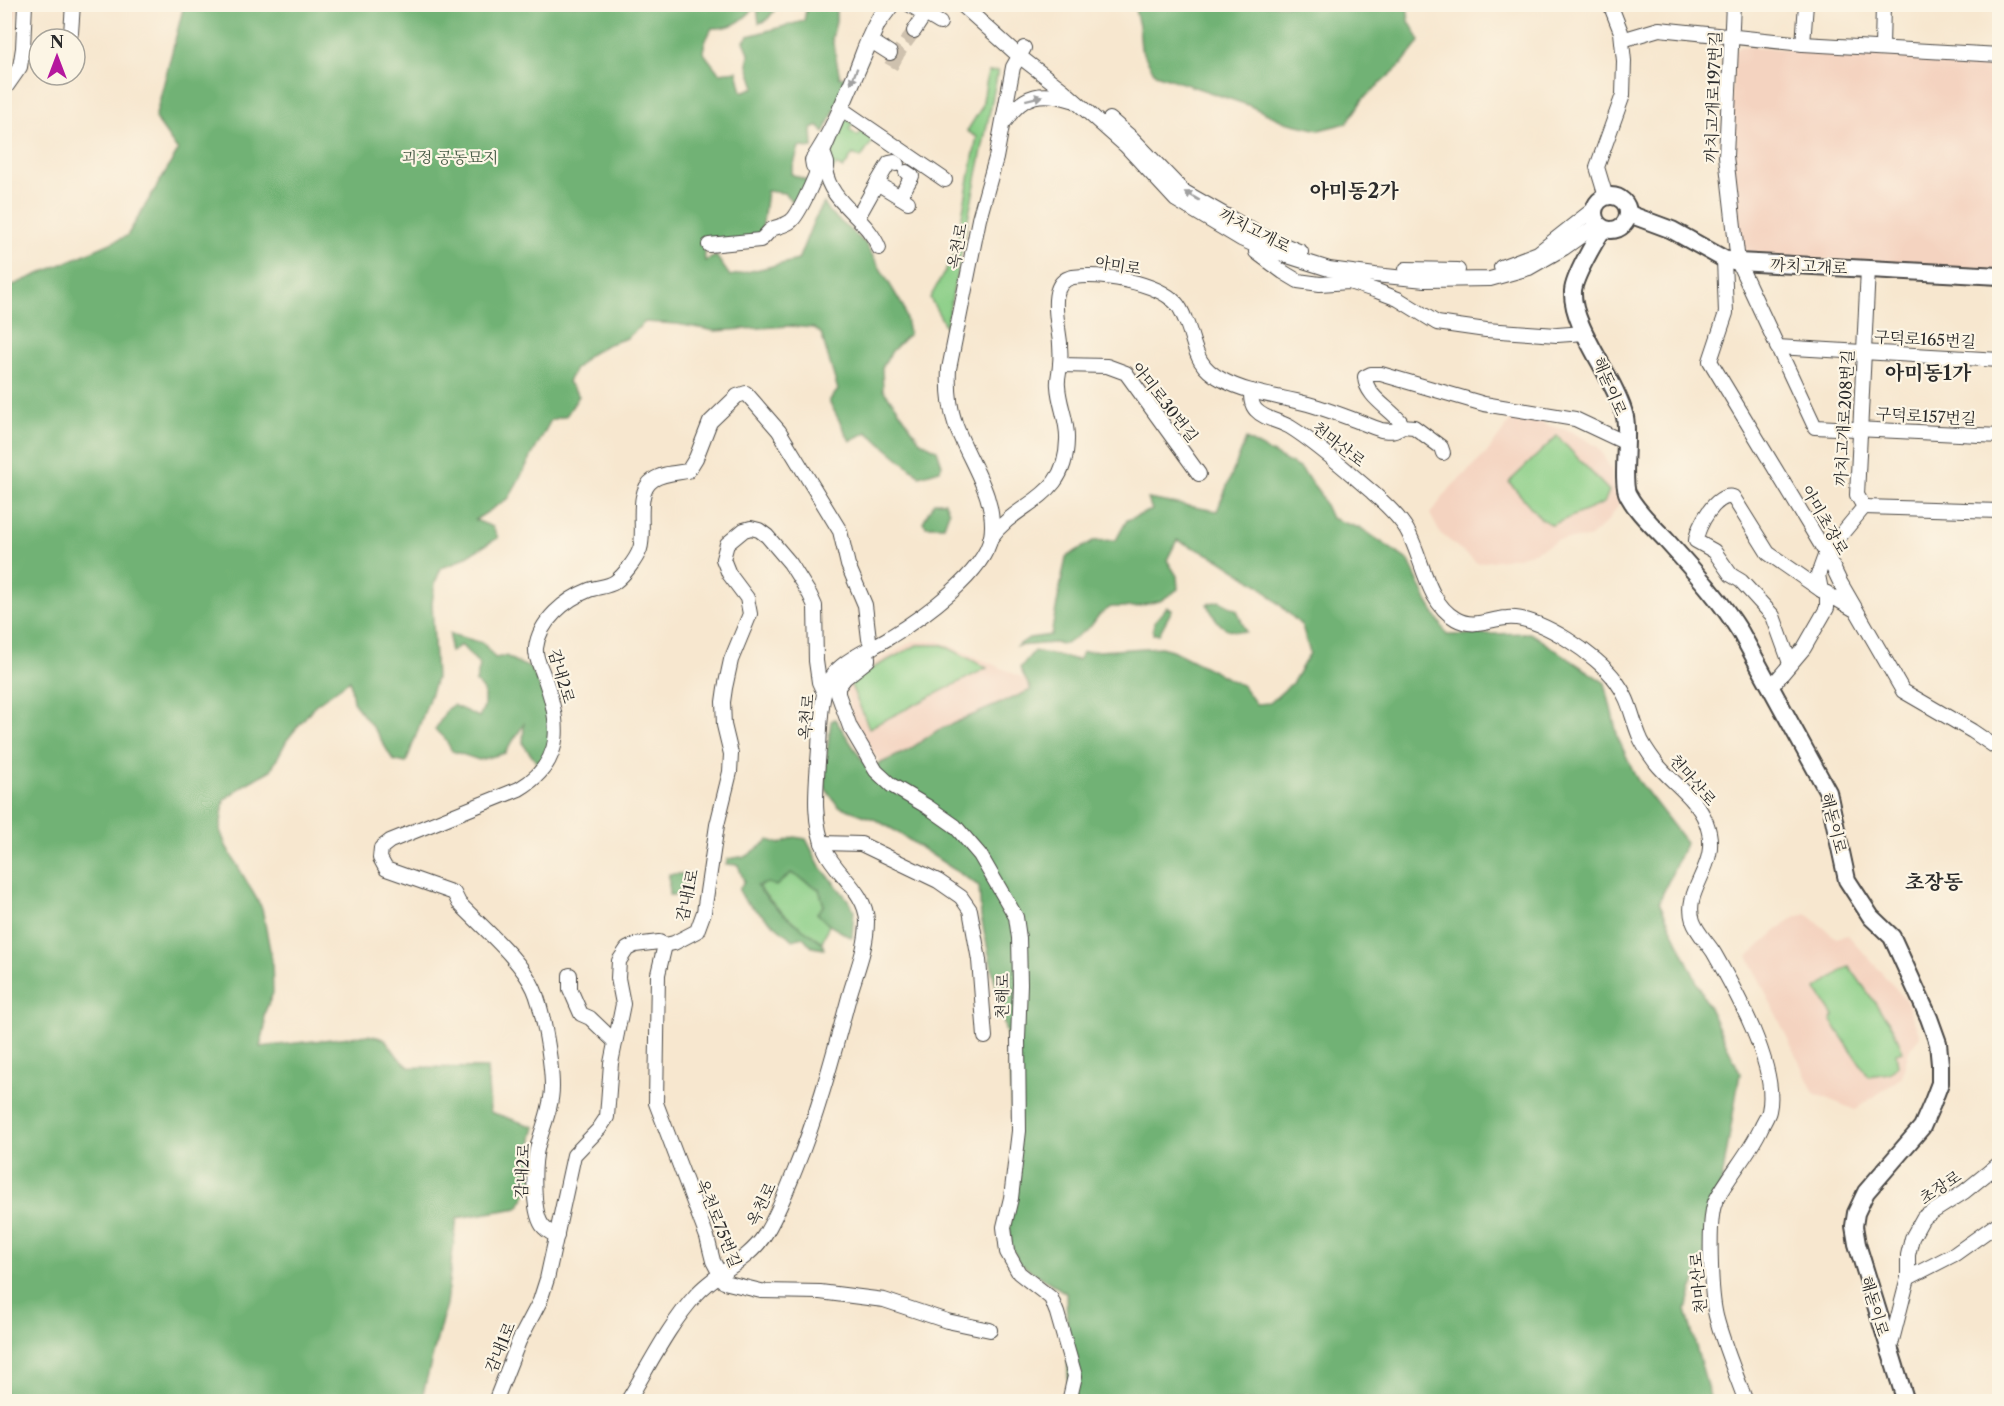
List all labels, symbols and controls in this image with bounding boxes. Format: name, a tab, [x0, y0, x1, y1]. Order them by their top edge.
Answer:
north arrow	[27, 27, 87, 87]
street label: 까치고개로197번길	[1701, 31, 1725, 163]
text: N	[50, 32, 64, 52]
one-way arrow	[849, 67, 859, 85]
one-way arrow	[1025, 92, 1043, 102]
park label: 괴정 공동묘지	[401, 147, 499, 167]
district label: 아미동2가	[1309, 179, 1399, 203]
one-way arrow	[1184, 191, 1200, 202]
street label: 까치고개로	[1216, 204, 1294, 257]
street label: 옥천로	[943, 221, 971, 271]
street label: 아미로	[1094, 251, 1143, 279]
street label: 까치고개로	[1770, 254, 1849, 278]
street label: 구덕로165번길	[1874, 326, 1976, 352]
street label: 까치고개로208번길	[1830, 349, 1858, 487]
street label: 해돋이로	[1589, 354, 1631, 419]
street label: 아미로30번길	[1127, 358, 1203, 446]
district label: 아미동1가	[1885, 361, 1972, 385]
street label: 구덕로157번길	[1875, 403, 1977, 429]
street label: 천마산로	[1308, 417, 1370, 471]
street label: 아미초장로	[1797, 482, 1853, 559]
street label: 감내2로	[545, 647, 579, 706]
street label: 옥천로	[794, 692, 818, 741]
street label: 천마산로	[1665, 750, 1721, 810]
street label: 해돋이로	[1817, 791, 1851, 856]
street label: 감내1로	[672, 866, 702, 923]
district label: 초장동	[1905, 870, 1964, 894]
street label: 천해로	[992, 972, 1012, 1019]
street label: 감내2로	[511, 1142, 533, 1199]
street label: 초장로	[1915, 1165, 1965, 1208]
street label: 옥천로75번길	[692, 1176, 746, 1270]
street label: 옥천로	[742, 1178, 780, 1229]
street label: 천마산로	[1685, 1251, 1711, 1315]
street label: 해돋이로	[1856, 1274, 1894, 1339]
street label: 감내1로	[480, 1318, 520, 1375]

